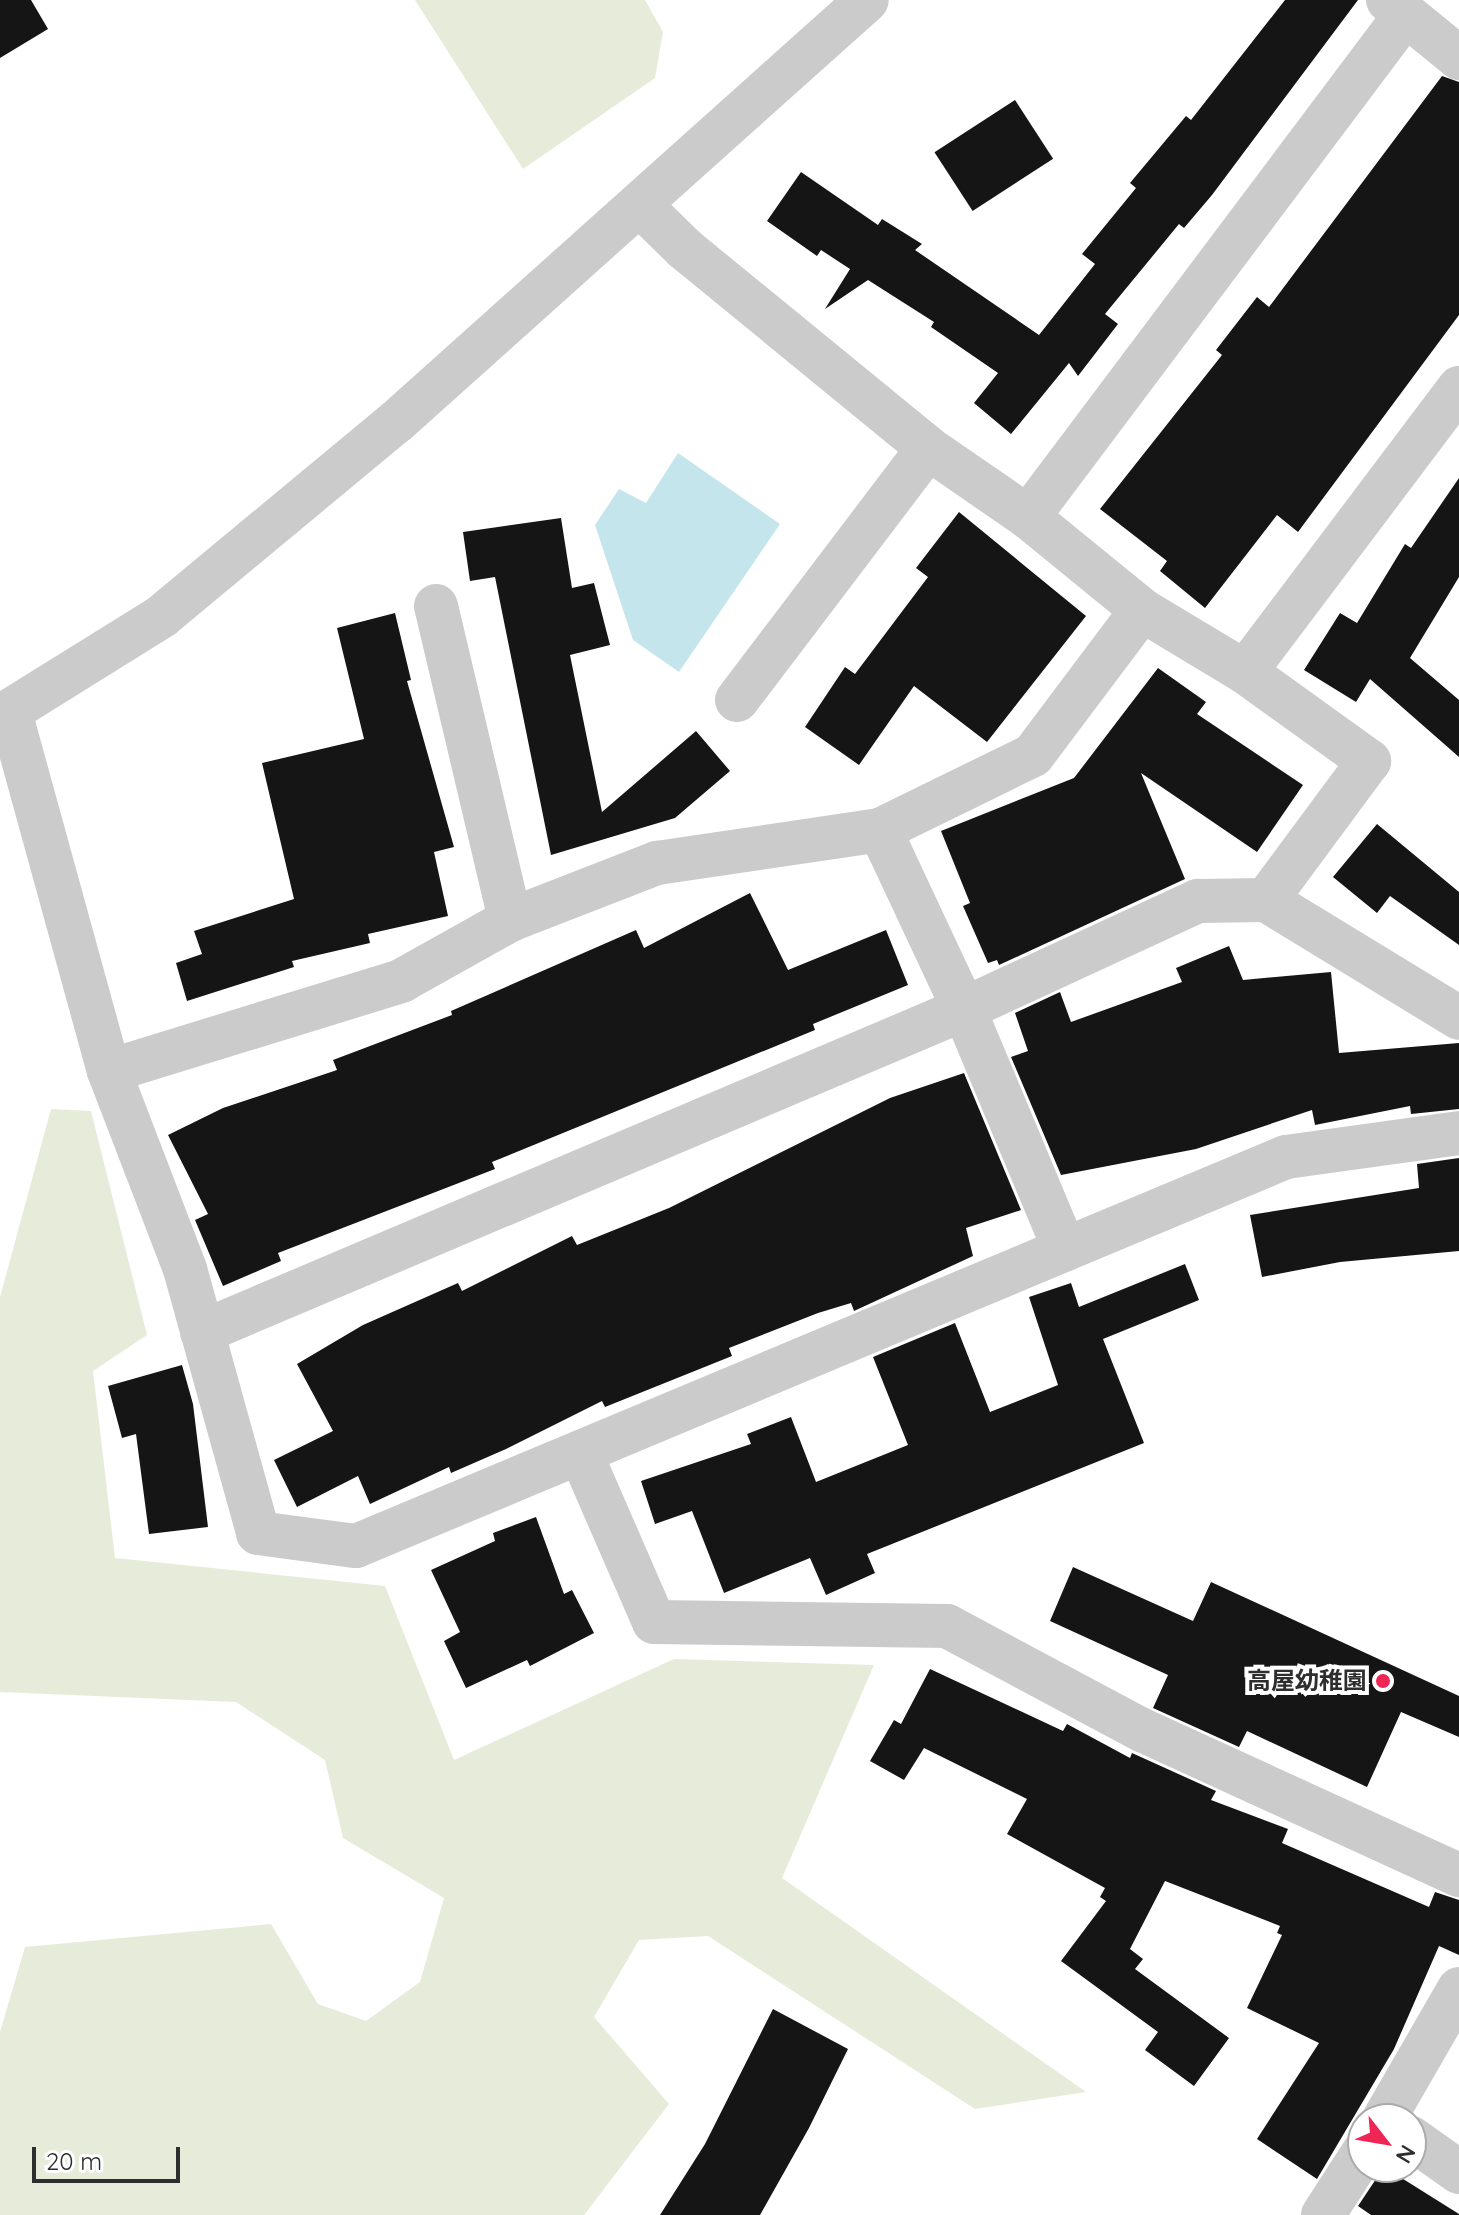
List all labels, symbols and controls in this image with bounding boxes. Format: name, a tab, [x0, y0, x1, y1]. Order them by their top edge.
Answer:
place label: 高屋幼稚園	[1247, 1667, 1367, 1695]
marker: 高屋幼稚園	[1374, 1672, 1392, 1690]
north arrow	[1347, 2103, 1427, 2183]
scale bar	[36, 2131, 184, 2181]
text: N	[1390, 2140, 1422, 2168]
text: 20 m	[46, 2146, 102, 2176]

